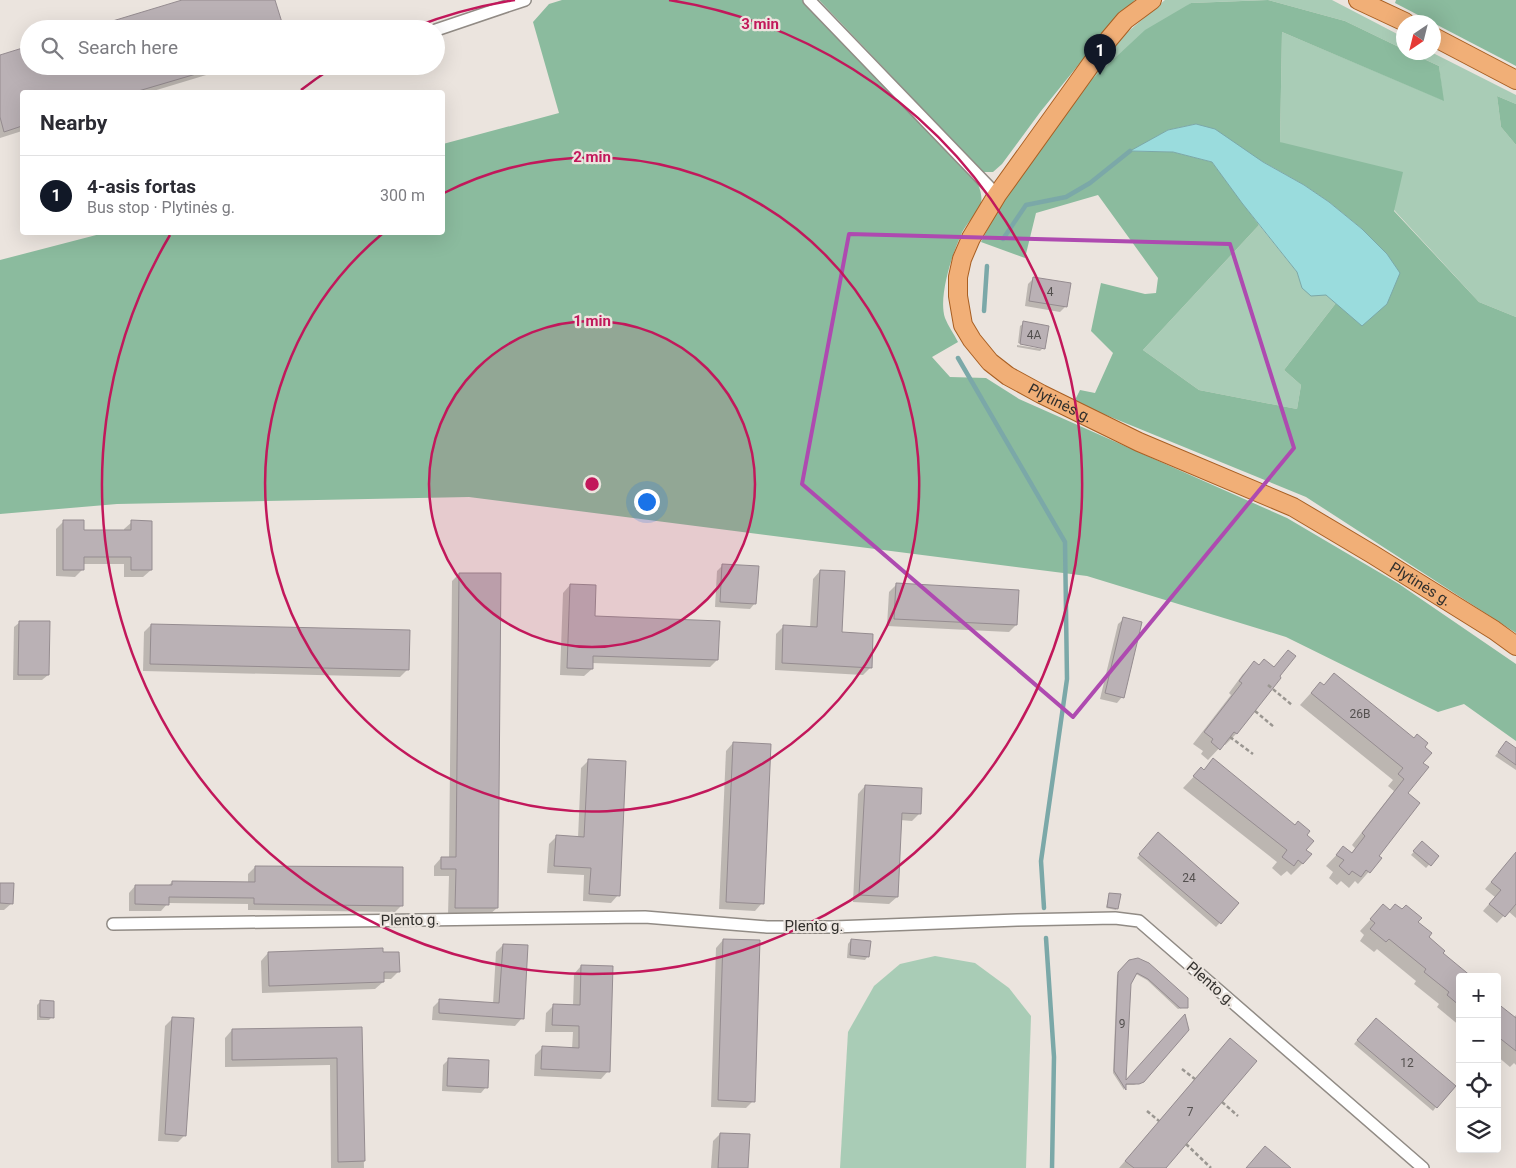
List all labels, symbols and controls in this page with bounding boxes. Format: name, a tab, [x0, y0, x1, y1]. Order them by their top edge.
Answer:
text: 3 min	[741, 15, 779, 33]
north arrow	[1396, 15, 1441, 60]
search box	[20, 20, 445, 75]
icon: search	[38, 34, 66, 62]
pin: 1	[1084, 34, 1116, 75]
text: Search here	[78, 36, 178, 59]
text: Nearby	[40, 111, 107, 135]
text: 2 min	[573, 148, 611, 166]
text: 4-asis fortas	[87, 175, 196, 198]
text: 1	[51, 186, 61, 205]
text: 300 m	[380, 186, 425, 205]
text: Bus stop · Plytinės g.	[87, 198, 235, 217]
house number: 4	[1047, 285, 1054, 299]
text: 1 min	[573, 312, 611, 330]
house number: 4A	[1027, 328, 1041, 342]
street label: Plytinės g.	[1025, 380, 1095, 427]
centre of rings	[583, 475, 601, 493]
your location	[634, 489, 660, 515]
street label: Plytinės g.	[1386, 558, 1454, 610]
house number: 26B	[1350, 707, 1370, 721]
house number: 24	[1182, 871, 1196, 885]
street label: Plento g.	[380, 910, 440, 930]
street label: Plento g.	[785, 917, 843, 935]
street label: Plento g.	[1183, 958, 1239, 1010]
map controls	[1456, 973, 1501, 1153]
button: +	[1456, 973, 1501, 1018]
house number: 9	[1119, 1017, 1125, 1031]
button: −	[1456, 1018, 1501, 1063]
house number: 12	[1400, 1056, 1414, 1070]
button: locate	[1456, 1063, 1501, 1108]
house number: 7	[1187, 1105, 1194, 1119]
button: layers	[1456, 1108, 1501, 1153]

